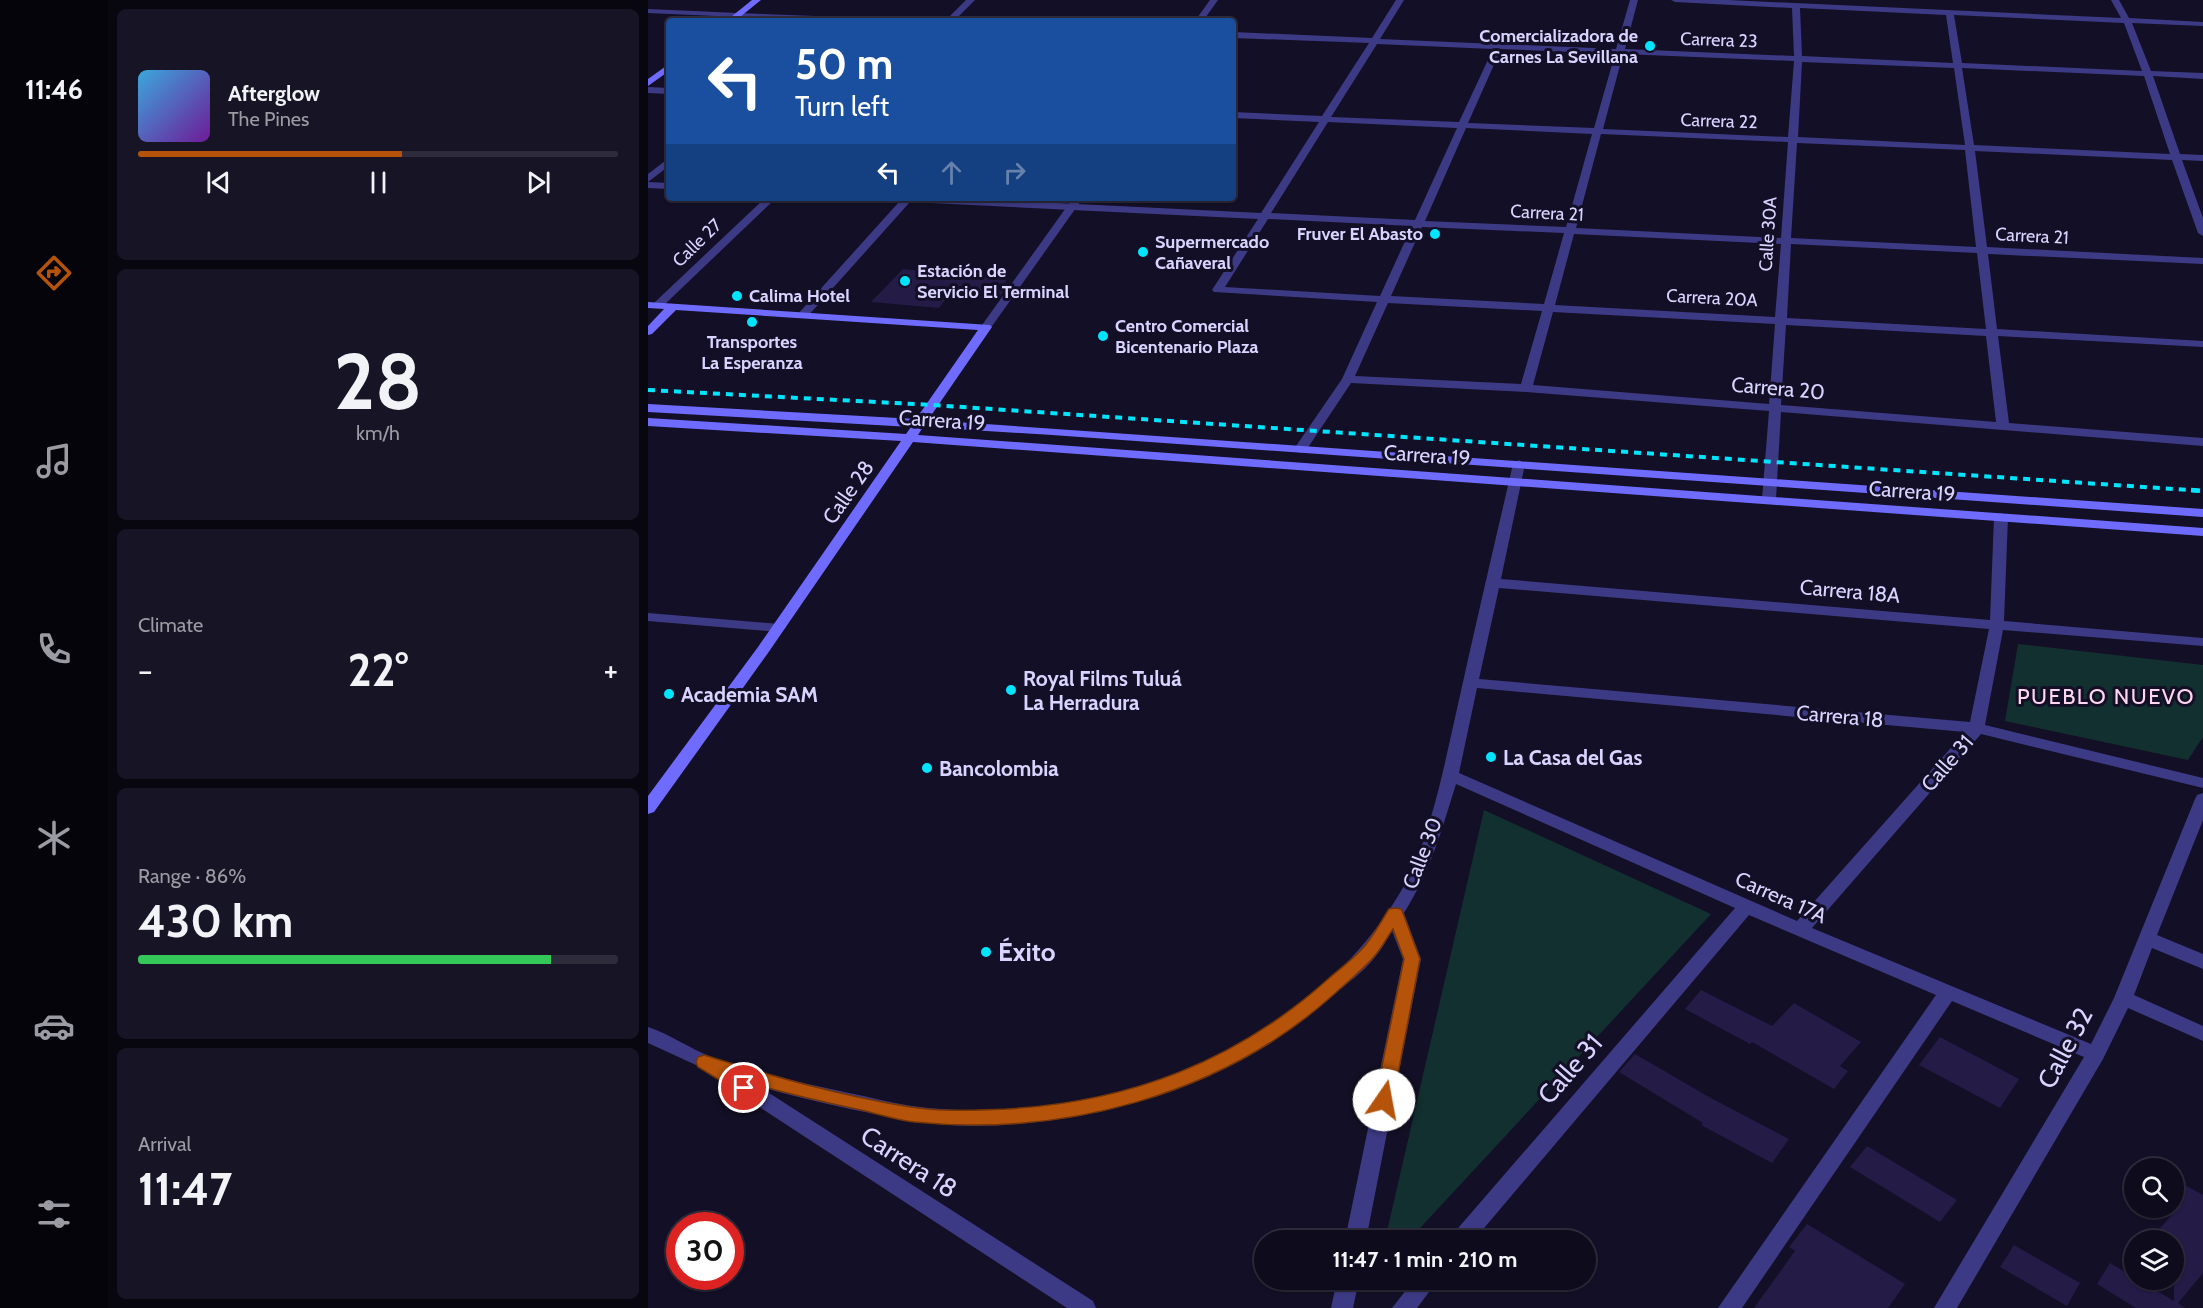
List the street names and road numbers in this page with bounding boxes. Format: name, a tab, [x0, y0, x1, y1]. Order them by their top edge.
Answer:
street label: Carrera 23	[1680, 28, 1758, 52]
street label: Carrera 22	[1680, 109, 1758, 133]
street label: Calle 30A	[1754, 196, 1782, 272]
street label: Carrera 21	[1510, 200, 1584, 226]
street label: Calle 27	[668, 214, 726, 272]
street label: Carrera 21	[1995, 223, 2069, 249]
street label: Carrera 20A	[1666, 285, 1758, 311]
street label: Carrera 20	[1730, 371, 1826, 405]
street label: Carrera 19	[898, 405, 986, 435]
street label: Carrera 19	[1383, 440, 1471, 470]
street label: Calle 28	[817, 455, 879, 529]
street label: Carrera 19	[1868, 476, 1956, 506]
street label: Carrera 18A	[1799, 574, 1901, 608]
street label: Carrera 18	[1795, 700, 1885, 732]
street label: Calle 31	[1916, 730, 1978, 796]
street label: Calle 30	[1397, 814, 1447, 892]
street label: Carrera 17A	[1731, 866, 1831, 928]
street label: Calle 32	[2030, 1002, 2100, 1094]
street label: Calle 31	[1531, 1027, 1609, 1111]
street label: Carrera 18	[855, 1119, 963, 1205]

